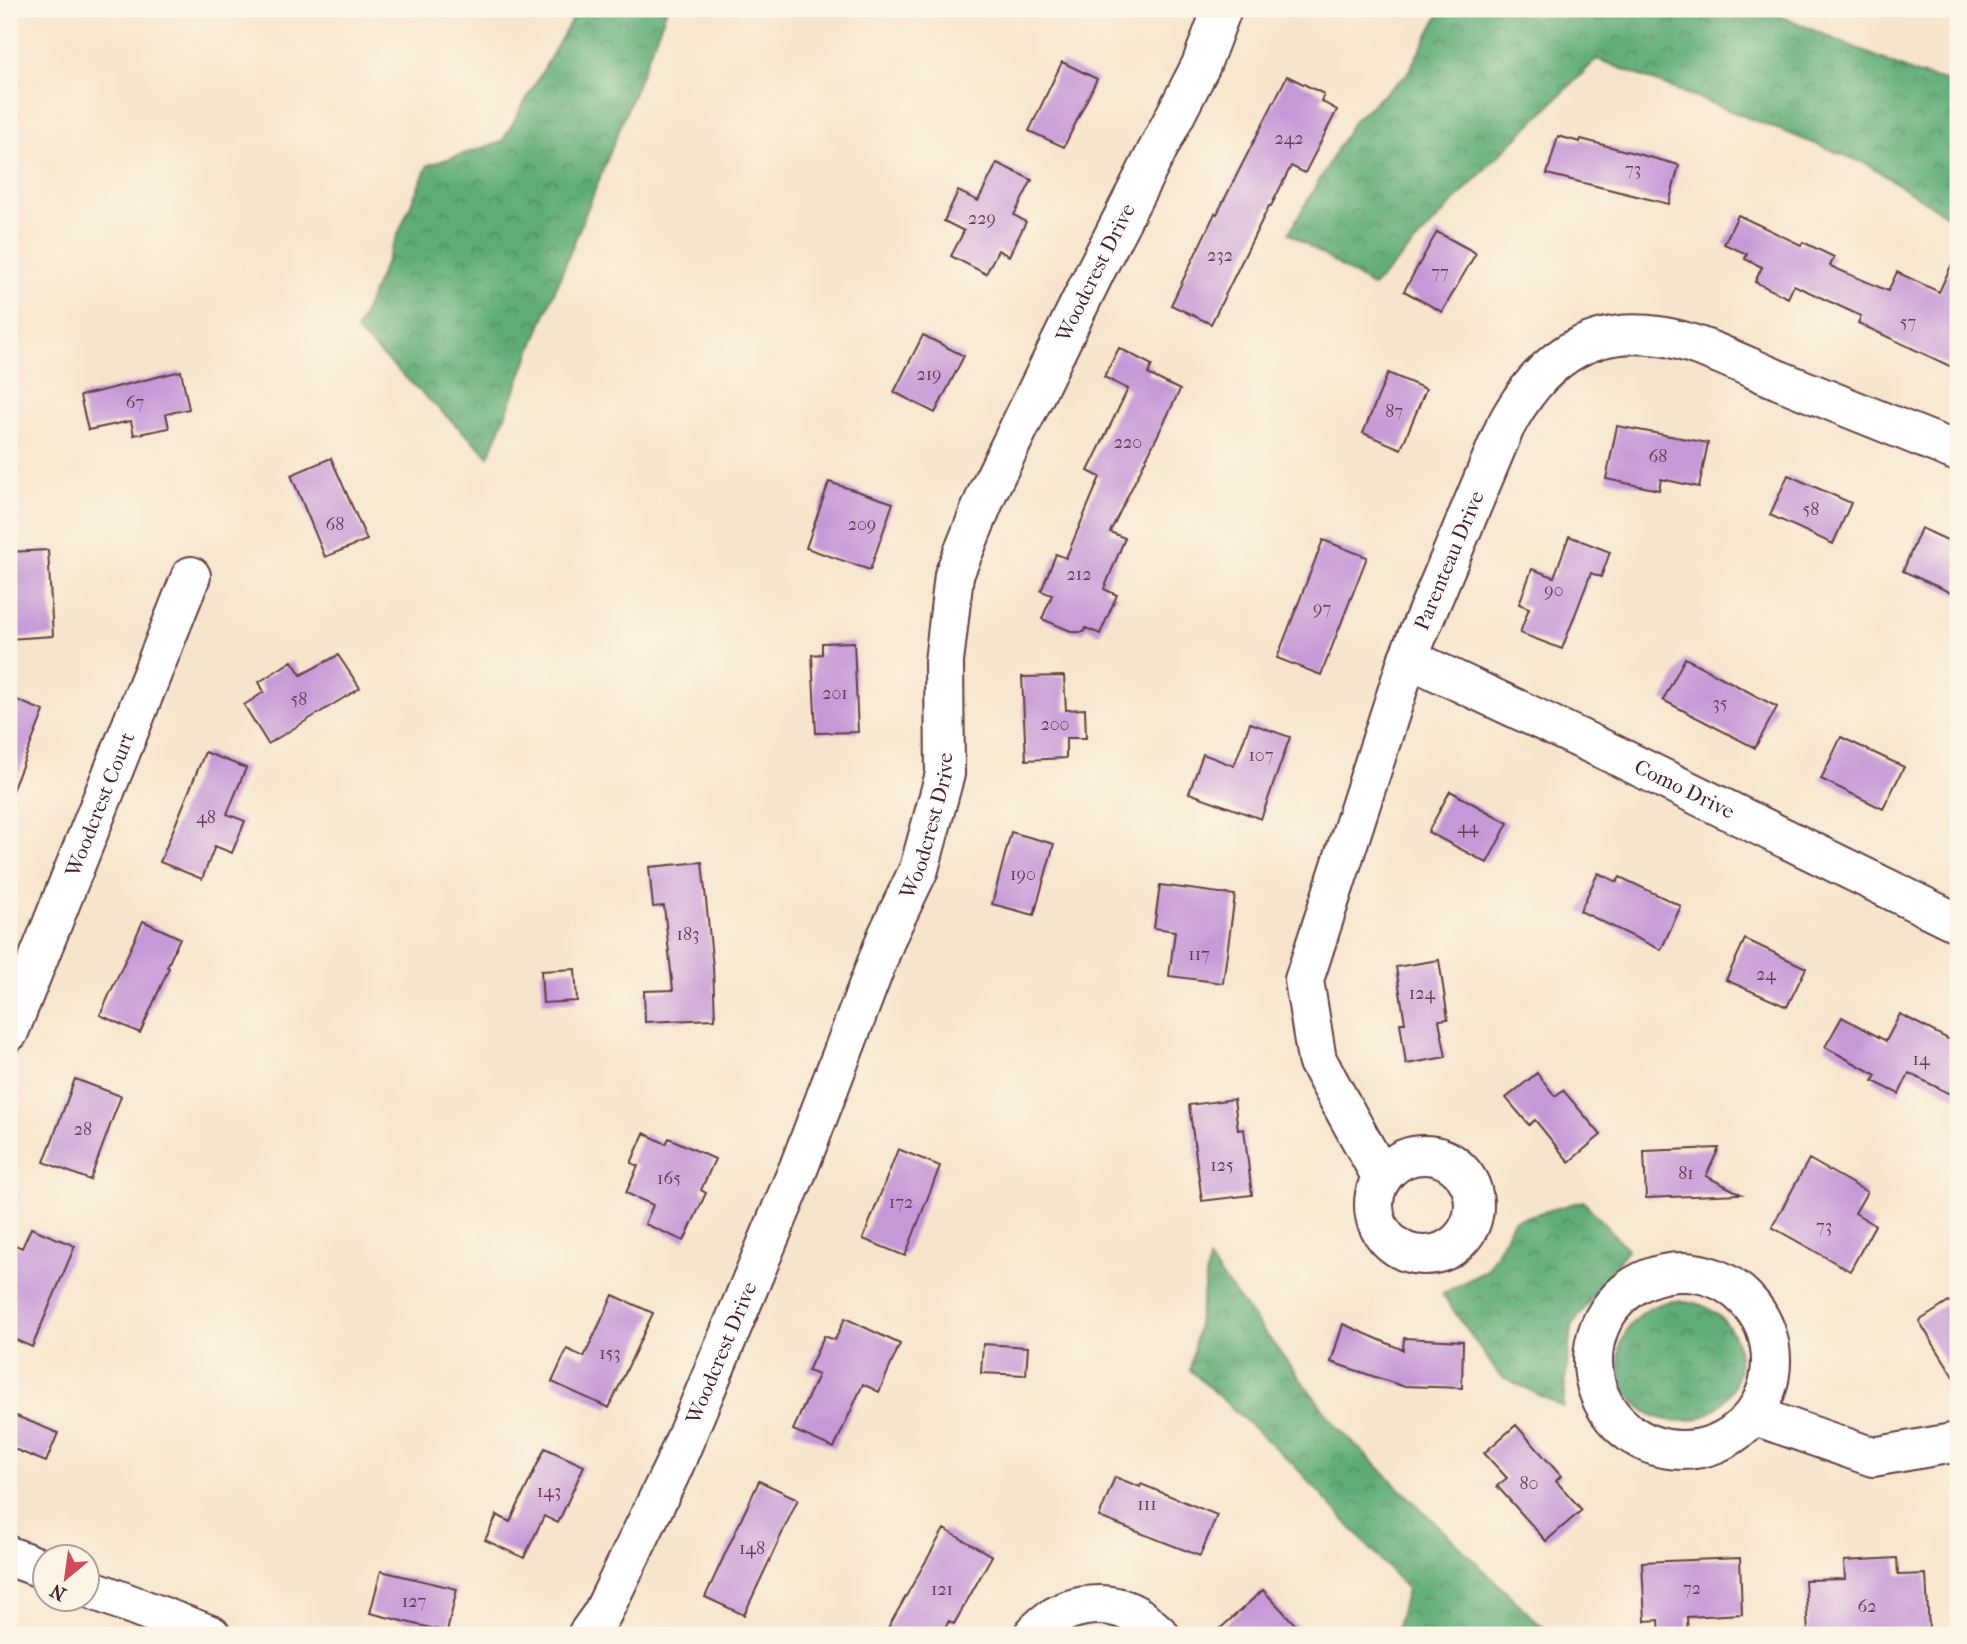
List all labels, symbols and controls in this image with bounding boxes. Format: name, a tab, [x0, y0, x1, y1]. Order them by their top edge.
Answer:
house number: 242	[1274, 128, 1304, 149]
house number: 73	[1625, 159, 1641, 180]
street label: Woodcrest Drive	[1050, 199, 1140, 347]
house number: 229	[968, 208, 996, 229]
house number: 232	[1207, 245, 1233, 266]
house number: 77	[1431, 262, 1449, 283]
house number: 57	[1900, 312, 1917, 333]
house number: 219	[916, 364, 942, 385]
house number: 67	[126, 392, 144, 413]
house number: 87	[1385, 401, 1403, 422]
house number: 220	[1114, 432, 1142, 453]
house number: 68	[1649, 446, 1667, 467]
street label: Parenteau Drive	[1409, 487, 1489, 634]
house number: 58	[1803, 499, 1819, 520]
house number: 68	[326, 514, 344, 535]
house number: 209	[848, 514, 876, 535]
house number: 212	[1067, 564, 1091, 585]
house number: 90	[1544, 580, 1564, 601]
house number: 97	[1313, 598, 1331, 619]
house number: 201	[822, 683, 848, 704]
house number: 58	[291, 689, 307, 710]
house number: 35	[1712, 693, 1728, 714]
house number: 200	[1040, 714, 1070, 735]
street label: Woodcrest Court	[60, 728, 140, 881]
house number: 107	[1249, 745, 1274, 766]
street label: Woodcrest Drive	[894, 753, 957, 904]
street label: Como Drive	[1630, 754, 1739, 824]
house number: 48	[196, 807, 216, 828]
house number: 44	[1457, 817, 1479, 838]
house number: 190	[1010, 864, 1036, 885]
house number: 183	[677, 924, 699, 945]
house number: 117	[1188, 944, 1210, 965]
house number: 24	[1756, 964, 1776, 985]
house number: 124	[1409, 983, 1436, 1004]
house number: 14	[1912, 1049, 1930, 1070]
house number: 28	[74, 1119, 92, 1140]
house number: 125	[1210, 1155, 1234, 1176]
house number: 81	[1678, 1163, 1694, 1184]
house number: 165	[657, 1168, 681, 1189]
house number: 172	[889, 1192, 913, 1213]
house number: 73	[1816, 1216, 1832, 1237]
street label: Woodcrest Drive	[680, 1278, 762, 1428]
house number: 153	[599, 1343, 621, 1364]
house number: 80	[1520, 1473, 1538, 1494]
house number: 143	[537, 1481, 561, 1502]
house number: 111	[1137, 1494, 1157, 1515]
house number: 148	[739, 1538, 765, 1559]
north arrow	[32, 1542, 102, 1612]
house number: 72	[1683, 1578, 1701, 1599]
text: N	[46, 1579, 70, 1605]
house number: 121	[931, 1579, 953, 1600]
house number: 127	[402, 1591, 426, 1612]
house number: 62	[1857, 1596, 1877, 1617]

